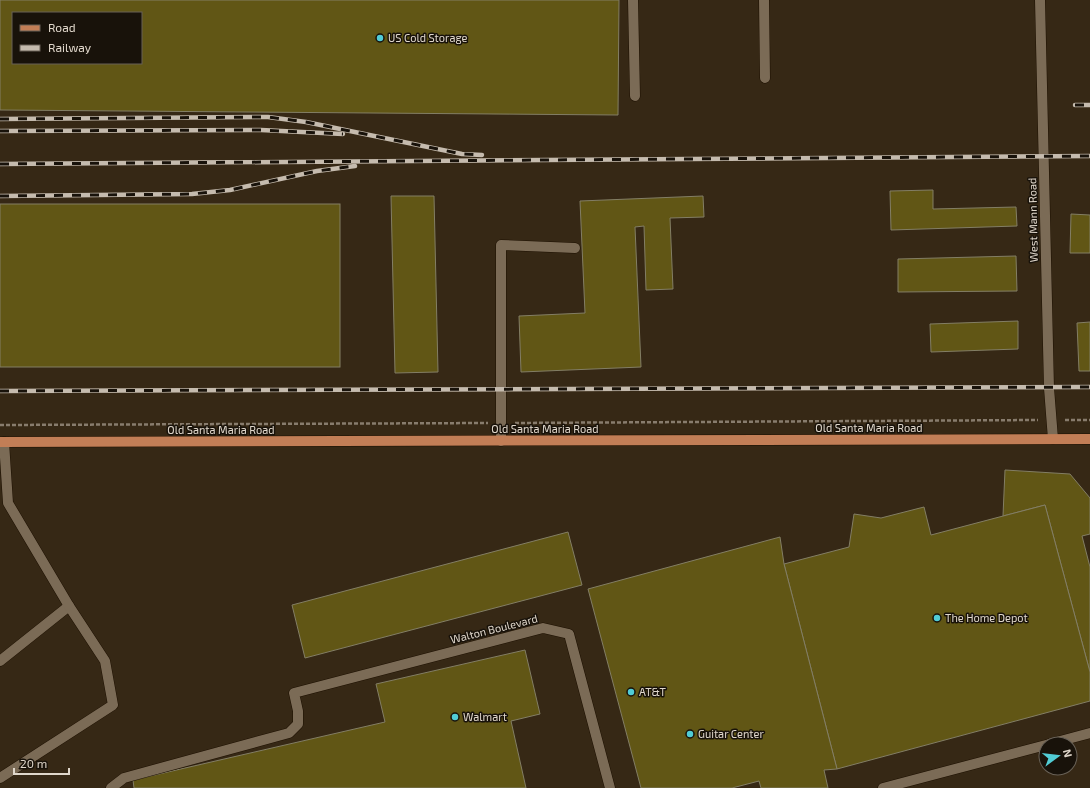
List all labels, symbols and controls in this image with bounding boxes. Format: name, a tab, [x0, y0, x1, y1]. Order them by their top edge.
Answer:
legend	[12, 12, 142, 64]
text: Road	[48, 20, 76, 34]
place label: US Cold Storage	[388, 31, 468, 44]
marker: US Cold Storage	[375, 33, 385, 43]
text: Railway	[48, 40, 92, 54]
street label: West Mann Road	[1025, 178, 1040, 262]
street label: Old Santa Maria Road	[815, 421, 923, 434]
street label: Old Santa Maria Road	[491, 422, 599, 435]
street label: Old Santa Maria Road	[167, 423, 275, 436]
street label: Walton Boulevard	[449, 611, 539, 646]
place label: The Home Depot	[945, 611, 1028, 624]
marker: The Home Depot	[932, 613, 942, 623]
place label: AT&T	[639, 685, 666, 698]
marker: AT&T	[626, 687, 636, 697]
place label: Walmart	[463, 710, 507, 723]
marker: Walmart	[450, 712, 460, 722]
place label: Guitar Center	[698, 727, 764, 740]
marker: Guitar Center	[685, 729, 695, 739]
north arrow	[1038, 736, 1078, 776]
text: N	[1061, 748, 1075, 759]
scale bar	[14, 750, 69, 776]
text: 20 m	[20, 756, 47, 770]

